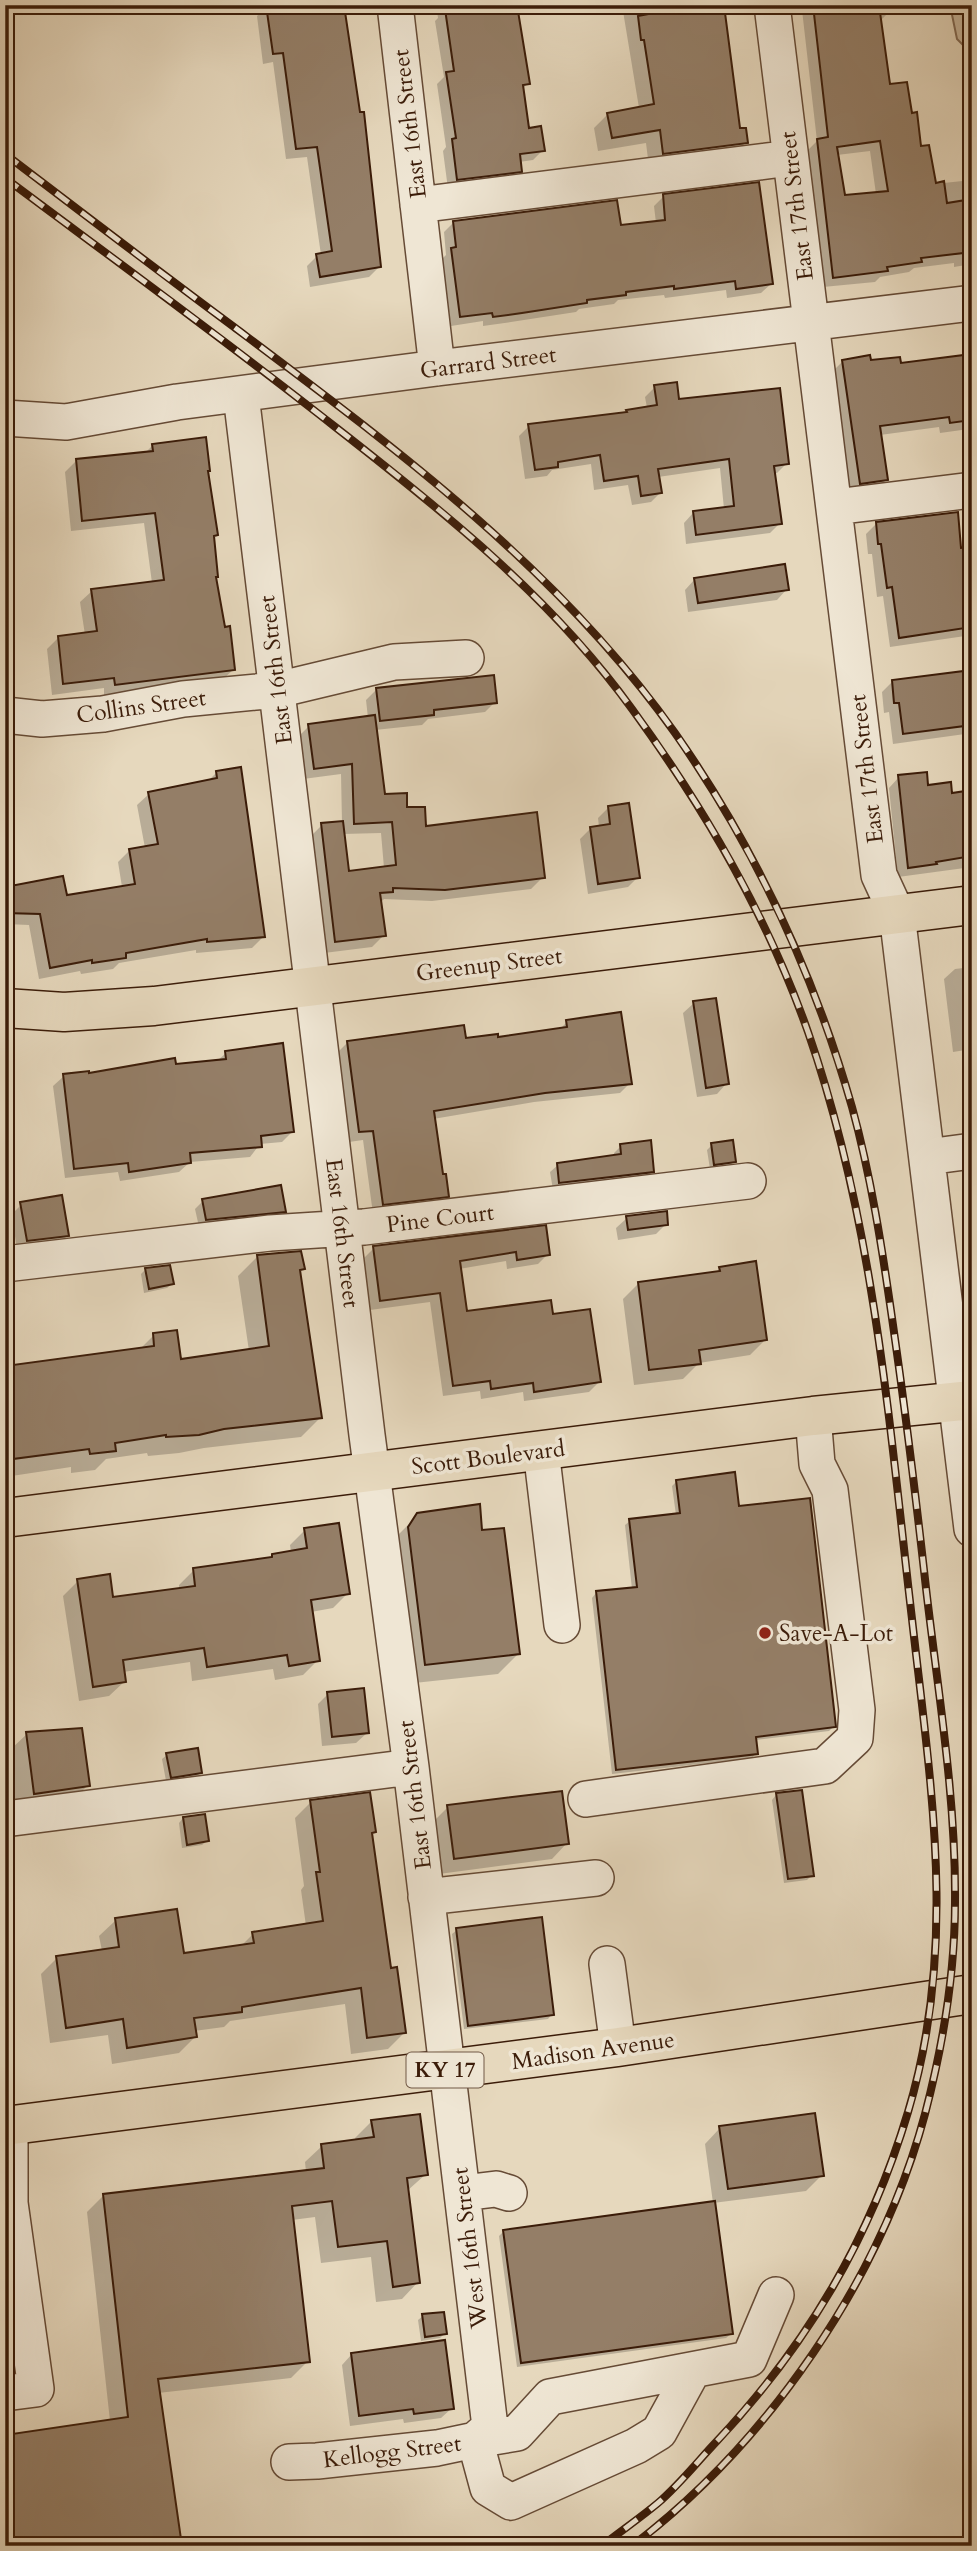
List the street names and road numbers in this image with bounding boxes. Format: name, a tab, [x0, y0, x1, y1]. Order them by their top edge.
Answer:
street label: East 16th Street	[385, 47, 434, 200]
street label: East 17th Street	[772, 129, 821, 282]
street label: Garrard Street	[418, 339, 558, 386]
street label: East 16th Street	[251, 593, 300, 746]
street label: Collins Street	[74, 682, 208, 731]
street label: East 17th Street	[842, 692, 891, 845]
street label: Greenup Street	[414, 940, 564, 989]
street label: East 16th Street	[318, 1157, 367, 1310]
street label: Pine Court	[385, 1197, 496, 1240]
street label: Scott Boulevard	[410, 1433, 567, 1482]
street label: East 16th Street	[390, 1718, 439, 1871]
street label: Madison Avenue	[510, 2024, 677, 2077]
road number: KY 17	[406, 2052, 484, 2088]
street label: West 16th Street	[444, 2166, 495, 2331]
street label: Kellogg Street	[321, 2428, 463, 2475]

